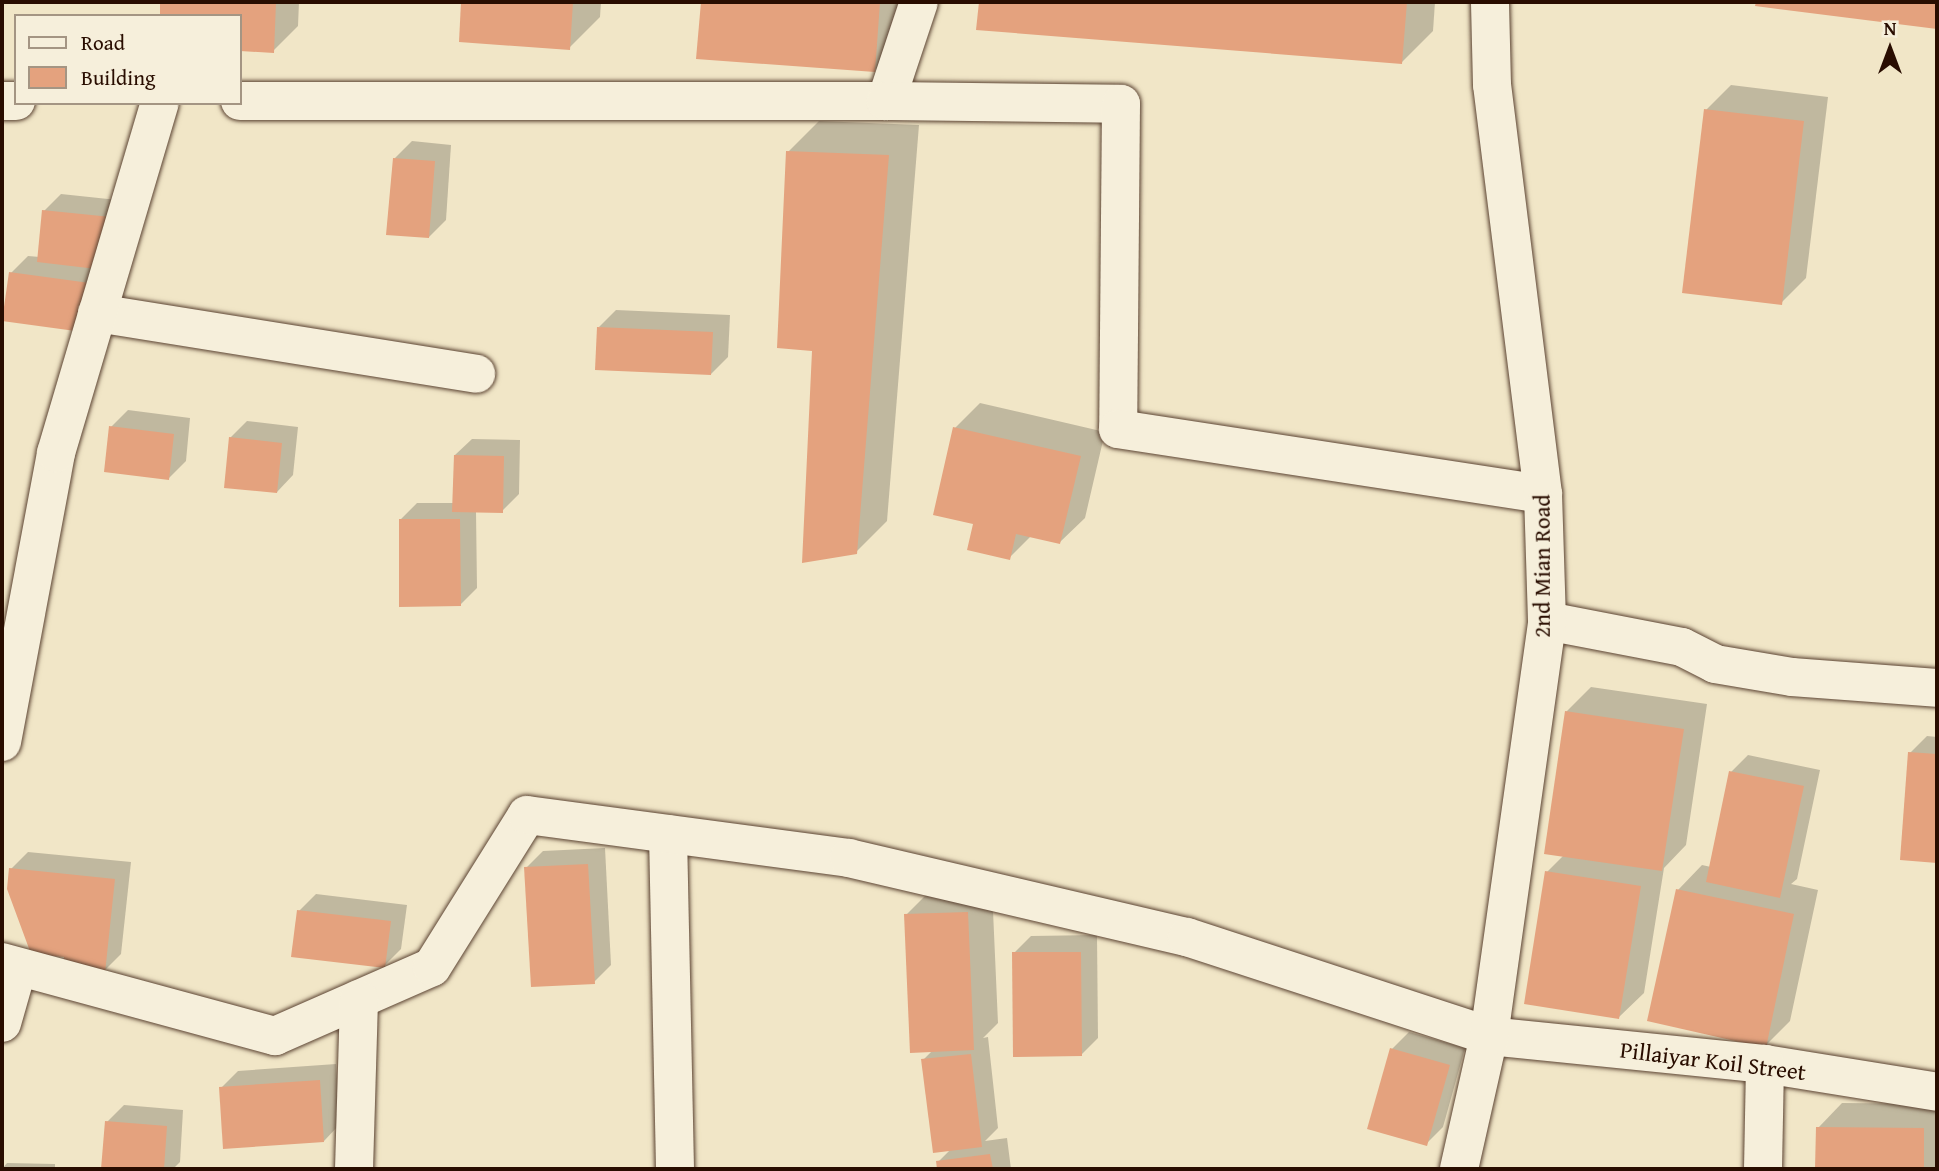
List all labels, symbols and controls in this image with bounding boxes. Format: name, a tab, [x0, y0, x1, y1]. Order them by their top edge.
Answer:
legend	[14, 14, 242, 105]
north arrow	[1855, 14, 1925, 84]
text: N	[1884, 14, 1896, 42]
text: Road	[81, 27, 125, 58]
text: Building	[81, 62, 155, 93]
street label: 2nd Mian Road	[1528, 494, 1556, 638]
street label: Pillaiyar Koil Street	[1618, 1036, 1808, 1086]

